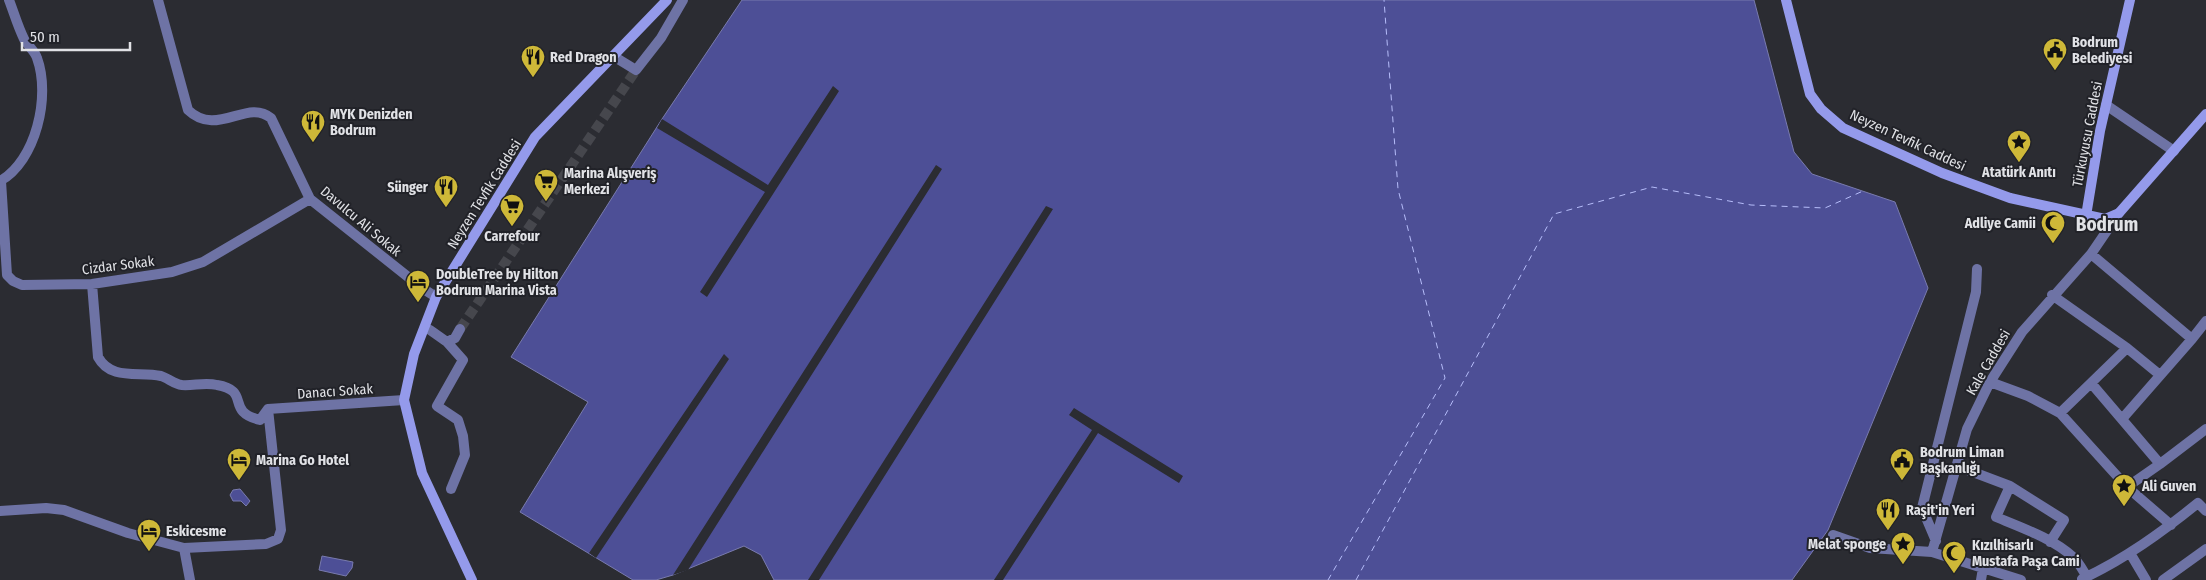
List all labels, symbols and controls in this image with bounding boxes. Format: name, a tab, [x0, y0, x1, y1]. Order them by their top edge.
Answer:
scale bar	[22, 20, 130, 52]
text: 50 m	[30, 28, 60, 46]
place label: Bodrum Belediyesi	[2072, 34, 2133, 67]
public building icon: Bodrum Belediyesi	[2042, 37, 2068, 71]
restaurant icon: Red Dragon	[520, 44, 546, 78]
place label: Red Dragon	[550, 49, 617, 66]
street label: Türkuyusu Caddesi	[2069, 80, 2106, 188]
place label: MYK Denizden Bodrum	[330, 106, 413, 139]
street label: Neyzen Tevfik Caddesi	[1847, 106, 1968, 175]
restaurant icon: MYK Denizden Bodrum	[300, 109, 326, 143]
place icon: Atatürk Anıtı	[2006, 129, 2032, 163]
street label: Neyzen Tevfik Caddesi	[444, 136, 525, 252]
place label: Atatürk Anıtı	[1981, 164, 2056, 181]
place label: Marina Alışveriş Merkezi	[564, 165, 656, 198]
supermarket icon: Marina Alışveriş Merkezi	[533, 168, 559, 202]
restaurant icon: Sünger	[433, 174, 459, 208]
place label: Sünger	[387, 179, 429, 196]
street label: Davulcu Ali Sokak	[317, 183, 405, 260]
supermarket icon: Carrefour	[499, 193, 525, 227]
mosque icon: Adliye Camii	[2040, 210, 2066, 244]
district label: Bodrum	[2076, 213, 2138, 236]
place label: Adliye Camii	[1964, 215, 2036, 232]
place label: Carrefour	[484, 228, 541, 245]
street label: Cizdar Sokak	[81, 253, 156, 278]
place label: DoubleTree by Hilton Bodrum Marina Vista	[436, 266, 558, 299]
hotel icon: DoubleTree by Hilton Bodrum Marina Vista	[405, 269, 431, 303]
street label: Kale Caddesi	[1963, 326, 2014, 398]
street label: Danacı Sokak	[297, 380, 374, 403]
place label: Bodrum Liman Başkanlığı	[1920, 444, 2004, 478]
hotel icon: Marina Go Hotel	[226, 447, 252, 481]
public building icon: Bodrum Liman Başkanlığı	[1889, 447, 1915, 481]
place label: Marina Go Hotel	[256, 452, 349, 469]
place icon: Ali Guven	[2111, 473, 2137, 507]
place label: Ali Guven	[2141, 478, 2196, 495]
restaurant icon: Raşit'in Yeri	[1875, 497, 1901, 531]
place label: Raşit'in Yeri	[1906, 502, 1975, 520]
hotel icon: Eskicesme	[136, 518, 162, 552]
place label: Eskicesme	[166, 523, 226, 540]
place icon: Melat sponge	[1890, 531, 1916, 565]
place label: Melat sponge	[1808, 536, 1886, 553]
place label: Kızılhisarlı Mustafa Paşa Cami	[1972, 537, 2080, 571]
mosque icon: Kızılhisarlı Mustafa Paşa Cami	[1941, 540, 1967, 574]

